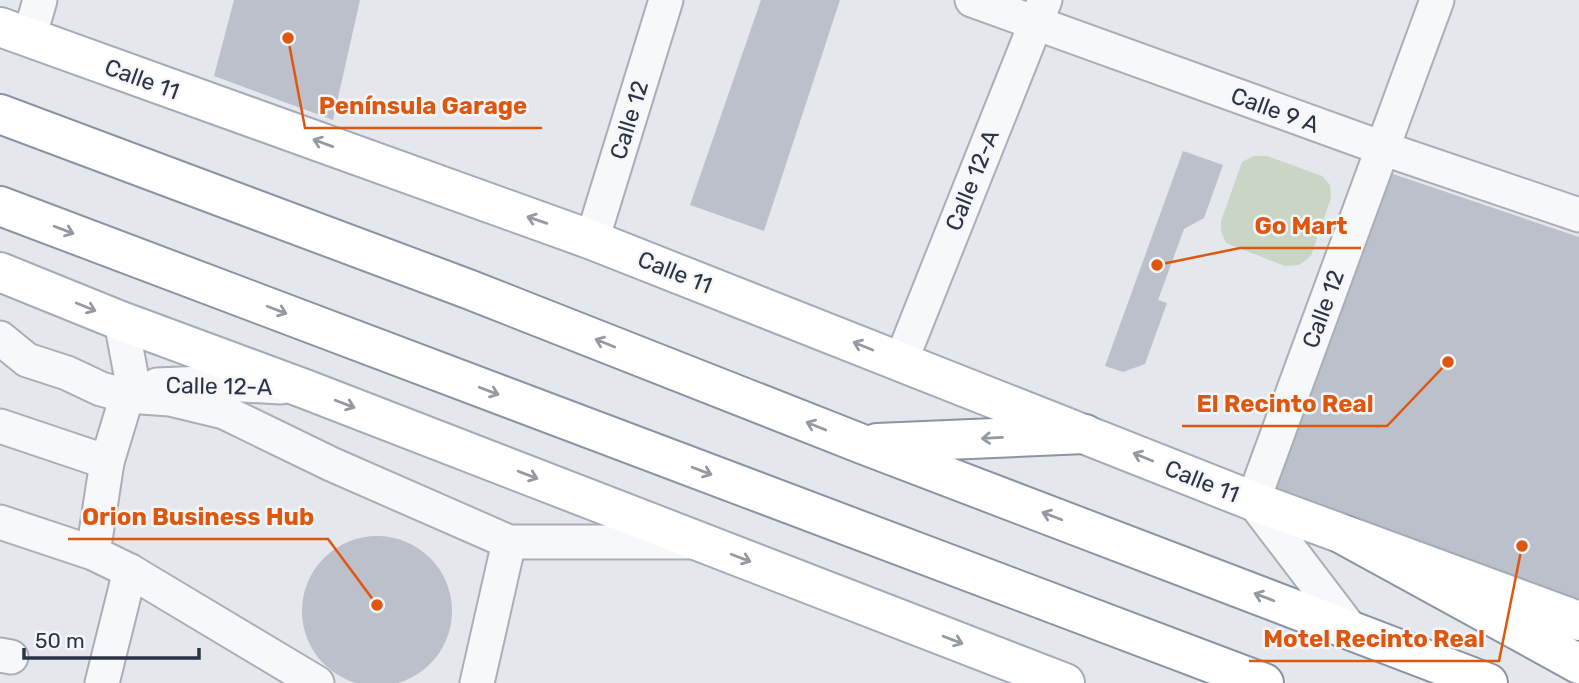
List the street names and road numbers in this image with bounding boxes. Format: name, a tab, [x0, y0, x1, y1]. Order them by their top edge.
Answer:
street label: Calle 11	[101, 53, 183, 105]
street label: Calle 12	[604, 77, 654, 163]
street label: Calle 9 A	[1227, 81, 1323, 139]
street label: Calle 12-A	[939, 125, 1005, 235]
street label: Calle 11	[634, 245, 716, 299]
street label: Calle 12	[1296, 266, 1350, 352]
street label: Calle 12-A	[165, 371, 273, 401]
street label: Calle 11	[1161, 454, 1243, 508]

